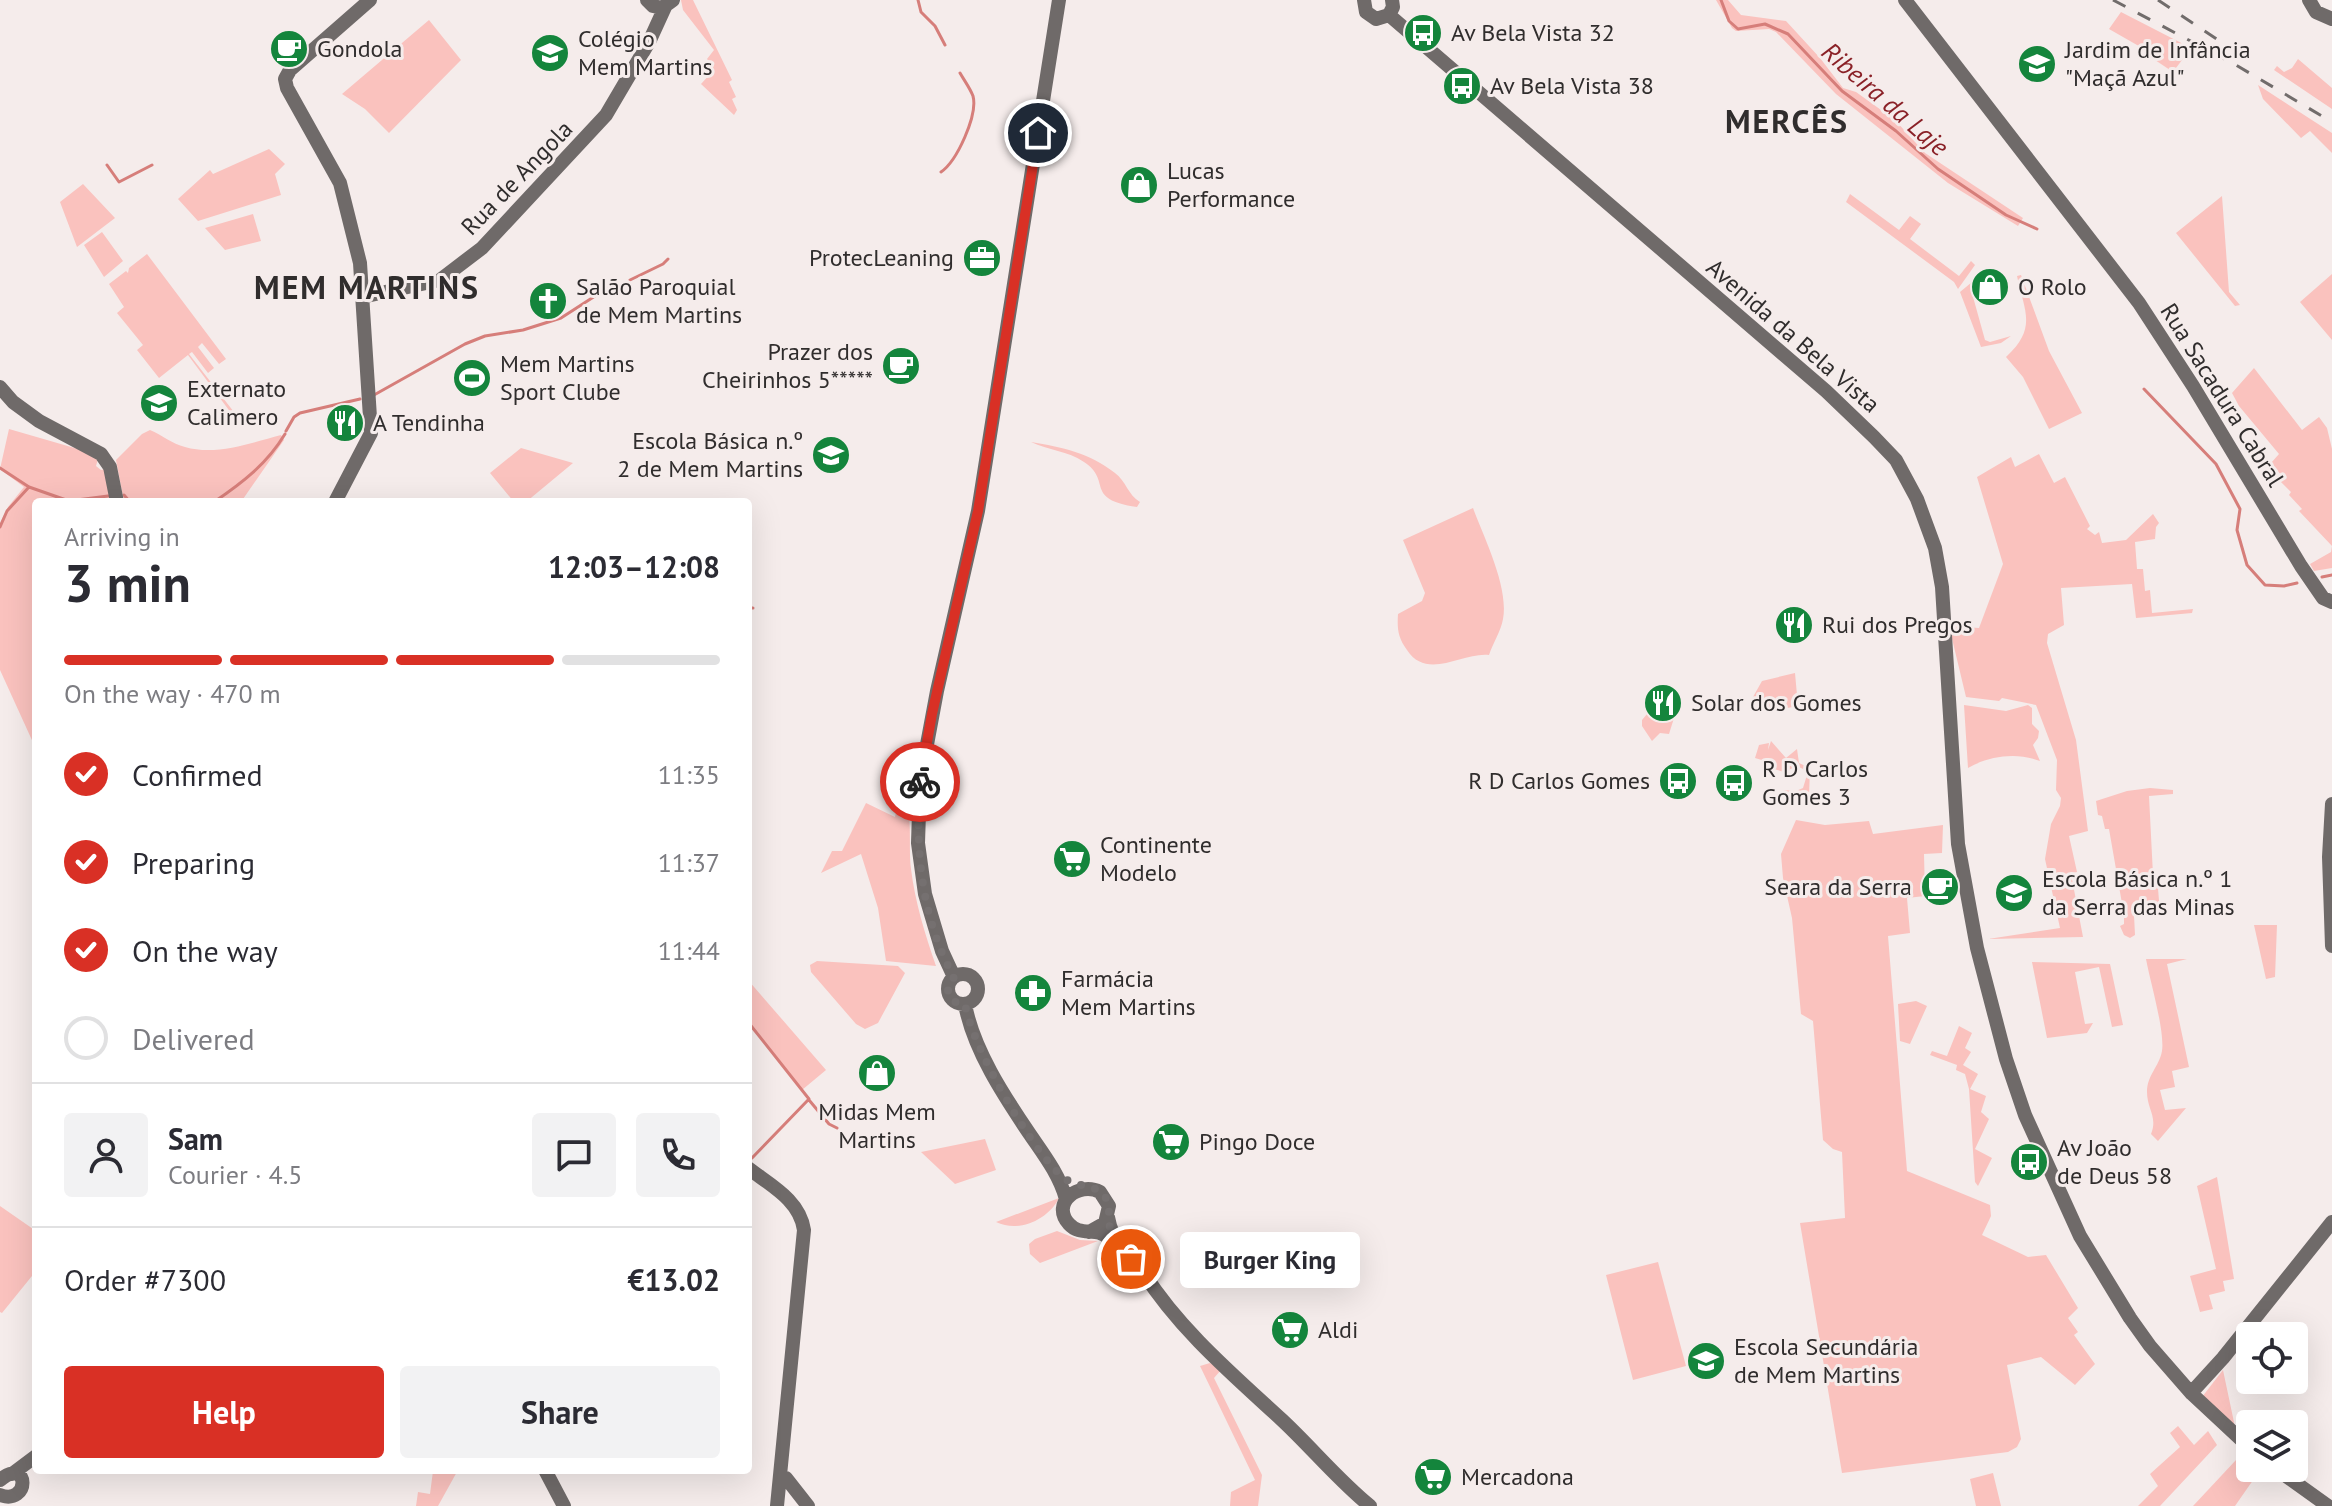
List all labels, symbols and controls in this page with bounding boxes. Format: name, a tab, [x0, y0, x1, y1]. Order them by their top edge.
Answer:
bus stop icon: Av Bela Vista 32	[1402, 12, 1444, 54]
place label: Av Bela Vista 32	[1451, 17, 1615, 48]
place label: Colégio Mem Martins	[578, 23, 713, 82]
cafe icon: Gondola	[268, 28, 310, 70]
school or university icon: Colégio Mem Martins	[529, 32, 571, 74]
place label: Gondola	[317, 33, 402, 64]
place label: Jardim de Infância "Maçã Azul"	[2064, 34, 2251, 93]
water label: Ribeira da Laje	[1815, 35, 1956, 163]
school or university icon: Jardim de Infância "Maçã Azul"	[2016, 43, 2058, 85]
bus stop icon: Av Bela Vista 38	[1441, 65, 1483, 107]
place label: Av Bela Vista 38	[1490, 70, 1654, 101]
pin	[1004, 99, 1072, 167]
district label: MERCÊS	[1725, 100, 1849, 142]
icon: home	[1016, 111, 1060, 155]
street label: Rua de Angola	[454, 114, 579, 242]
place label: Lucas Performance	[1167, 155, 1295, 214]
shop icon: Lucas Performance	[1118, 164, 1160, 206]
office icon: ProtecLeaning	[961, 237, 1003, 279]
place label: ProtecLeaning	[809, 242, 954, 273]
street label: Avenida da Bela Vista	[1700, 252, 1886, 419]
district label: MEM MARTINS	[254, 266, 480, 308]
shop icon: O Rolo	[1969, 266, 2011, 308]
place label: Salão Paroquial de Mem Martins	[576, 271, 742, 330]
place label: O Rolo	[2018, 271, 2087, 302]
church icon: Salão Paroquial de Mem Martins	[527, 280, 569, 322]
street label: Rua Sacadura Cabral	[2154, 297, 2291, 492]
place label: Prazer dos Cheirinhos 5*****	[702, 336, 873, 395]
cafe icon: Prazer dos Cheirinhos 5*****	[880, 345, 922, 387]
place label: Mem Martins Sport Clube	[500, 348, 635, 407]
sports icon: Mem Martins Sport Clube	[451, 357, 493, 399]
place label: Externato Calimero	[187, 373, 286, 432]
school or university icon: Externato Calimero	[138, 382, 180, 424]
restaurant icon: A Tendinha	[324, 402, 366, 444]
place label: A Tendinha	[373, 407, 485, 438]
place label: Escola Básica n.º 2 de Mem Martins	[617, 425, 803, 484]
school or university icon: Escola Básica n.º 2 de Mem Martins	[810, 434, 852, 476]
text: Arriving in	[64, 520, 180, 553]
text: 12:03–12:08	[548, 547, 720, 586]
text: 3 min	[64, 549, 191, 616]
restaurant icon: Rui dos Pregos	[1773, 604, 1815, 646]
place label: Rui dos Pregos	[1822, 609, 1973, 640]
text: On the way · 470 m	[64, 677, 281, 710]
restaurant icon: Solar dos Gomes	[1642, 682, 1684, 724]
place label: Solar dos Gomes	[1691, 687, 1862, 718]
courier	[880, 742, 960, 822]
icon: check	[64, 752, 108, 796]
place label: R D Carlos Gomes 3	[1762, 753, 1868, 812]
text: Confirmed	[132, 755, 263, 794]
text: 11:35	[658, 758, 720, 791]
icon: bike	[898, 760, 942, 804]
bus stop icon: R D Carlos Gomes	[1657, 760, 1699, 802]
bus stop icon: R D Carlos Gomes 3	[1713, 762, 1755, 804]
place label: R D Carlos Gomes	[1468, 765, 1650, 796]
place label: Continente Modelo	[1100, 829, 1212, 888]
supermarket icon: Continente Modelo	[1051, 838, 1093, 880]
icon: check	[64, 840, 108, 884]
text: Preparing	[132, 843, 255, 882]
text: 11:37	[658, 846, 720, 879]
place label: Escola Básica n.º 1 da Serra das Minas	[2042, 863, 2235, 922]
cafe icon: Seara da Serra	[1919, 866, 1961, 908]
place label: Seara da Serra	[1764, 871, 1912, 902]
school or university icon: Escola Básica n.º 1 da Serra das Minas	[1993, 872, 2035, 914]
icon: check	[64, 928, 108, 972]
text: On the way	[132, 931, 278, 970]
text: 11:44	[658, 934, 720, 967]
place label: Farmácia Mem Martins	[1061, 963, 1196, 1022]
pharmacy icon: Farmácia Mem Martins	[1012, 972, 1054, 1014]
text: Delivered	[132, 1019, 255, 1058]
shop icon: Midas Mem Martins	[856, 1052, 898, 1094]
place label: Midas Mem Martins	[818, 1096, 936, 1155]
button: person	[64, 1113, 148, 1197]
button: chat	[532, 1113, 616, 1197]
button: phone	[636, 1113, 720, 1197]
text: Sam	[168, 1119, 223, 1158]
supermarket icon: Pingo Doce	[1150, 1121, 1192, 1163]
place label: Pingo Doce	[1199, 1126, 1315, 1157]
place label: Av João de Deus 58	[2057, 1132, 2172, 1191]
bus stop icon: Av João de Deus 58	[2008, 1141, 2050, 1183]
text: Courier · 4.5	[168, 1158, 302, 1191]
pin	[1097, 1225, 1165, 1293]
callout: Burger King	[1179, 1231, 1359, 1287]
icon: bag	[1109, 1237, 1153, 1281]
text: Burger King	[1204, 1243, 1336, 1276]
text: Order #7300	[64, 1260, 226, 1299]
text: €13.02	[628, 1260, 720, 1299]
supermarket icon: Aldi	[1269, 1309, 1311, 1351]
place label: Aldi	[1318, 1314, 1358, 1345]
map controls	[2236, 1322, 2308, 1482]
button: locate	[2236, 1322, 2308, 1394]
place label: Escola Secundária de Mem Martins	[1734, 1331, 1918, 1390]
school or university icon: Escola Secundária de Mem Martins	[1685, 1340, 1727, 1382]
button: Help	[64, 1366, 384, 1458]
button: Share	[400, 1366, 720, 1458]
button: layers	[2236, 1410, 2308, 1482]
supermarket icon: Mercadona	[1412, 1456, 1454, 1498]
place label: Mercadona	[1461, 1461, 1574, 1492]

